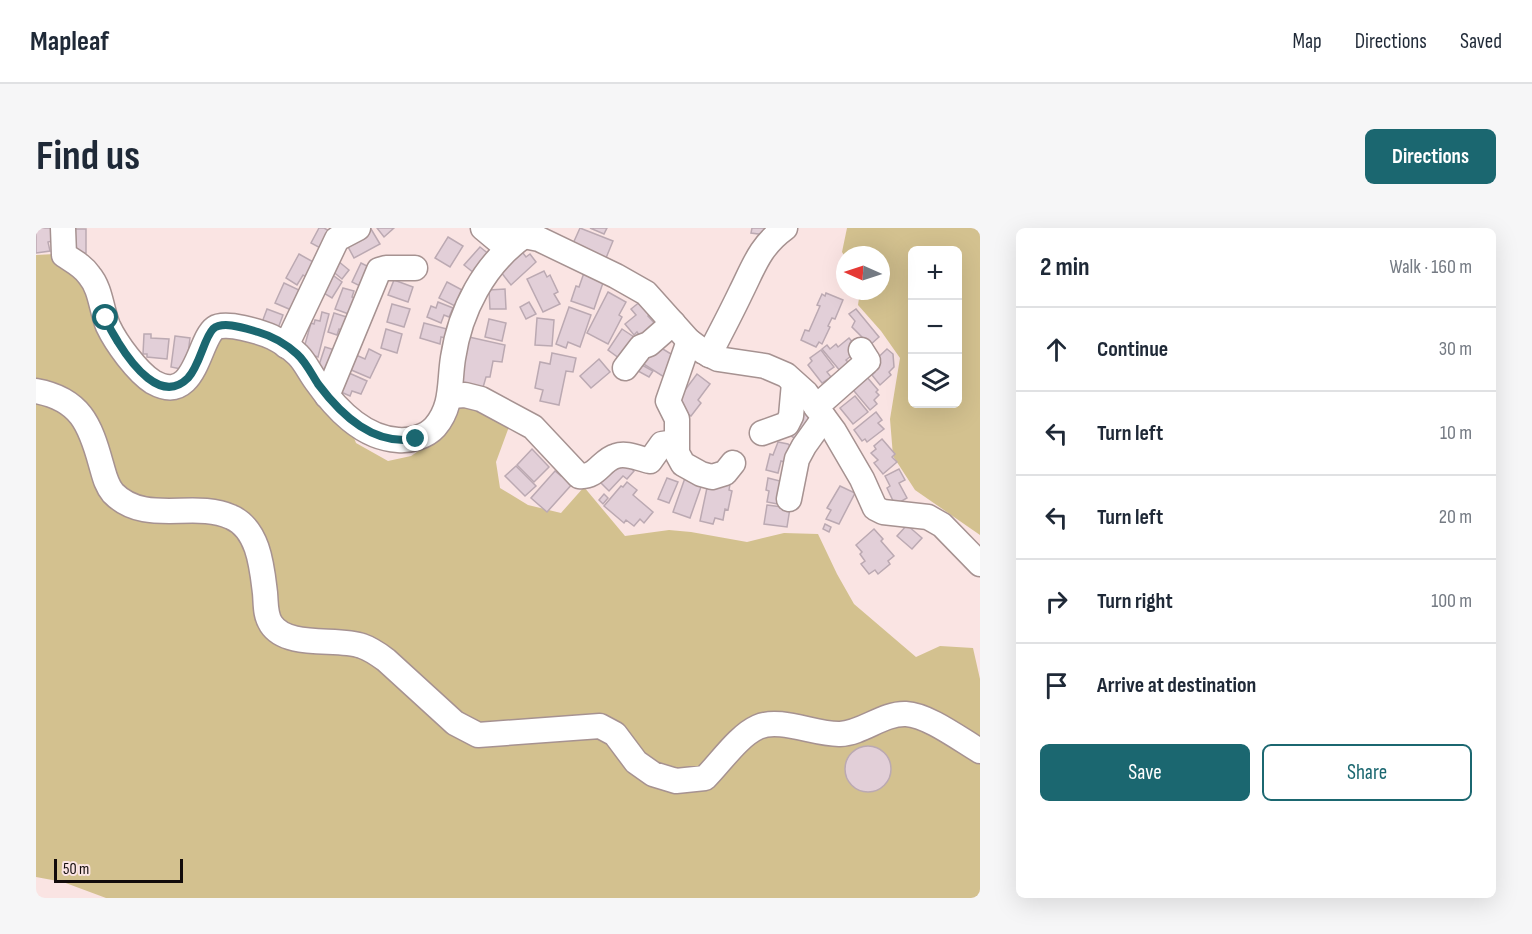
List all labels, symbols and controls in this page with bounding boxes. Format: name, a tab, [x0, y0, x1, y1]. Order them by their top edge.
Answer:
text: Mapleaf	[30, 25, 109, 58]
text: Map	[1292, 29, 1322, 54]
text: Directions	[1355, 29, 1427, 54]
text: Saved	[1460, 29, 1502, 54]
button: Directions	[1365, 129, 1496, 184]
text: Find us	[36, 131, 140, 182]
north arrow	[836, 246, 890, 300]
map controls	[908, 246, 962, 408]
button: +	[908, 246, 962, 300]
text: 2 min	[1040, 252, 1090, 283]
text: Walk · 160 m	[1389, 255, 1472, 279]
button: −	[908, 300, 962, 354]
route start	[92, 304, 118, 330]
icon: ahead	[1040, 333, 1073, 366]
text: Continue	[1097, 336, 1168, 363]
text: 30 m	[1439, 337, 1472, 361]
button: layers	[908, 354, 962, 408]
icon: left	[1040, 417, 1073, 450]
text: Turn left	[1097, 420, 1163, 447]
text: 10 m	[1440, 421, 1472, 445]
route end	[402, 425, 428, 451]
icon: left	[1040, 501, 1073, 534]
text: Turn left	[1097, 504, 1163, 531]
text: 20 m	[1439, 505, 1472, 529]
icon: right	[1040, 585, 1073, 618]
text: Turn right	[1097, 588, 1173, 615]
text: 100 m	[1431, 589, 1472, 613]
icon: arrive	[1040, 669, 1073, 702]
text: Arrive at destination	[1097, 672, 1256, 699]
button: Save	[1040, 744, 1250, 801]
button: Share	[1262, 744, 1472, 801]
scale bar	[54, 856, 183, 884]
text: 50 m	[63, 860, 89, 879]

